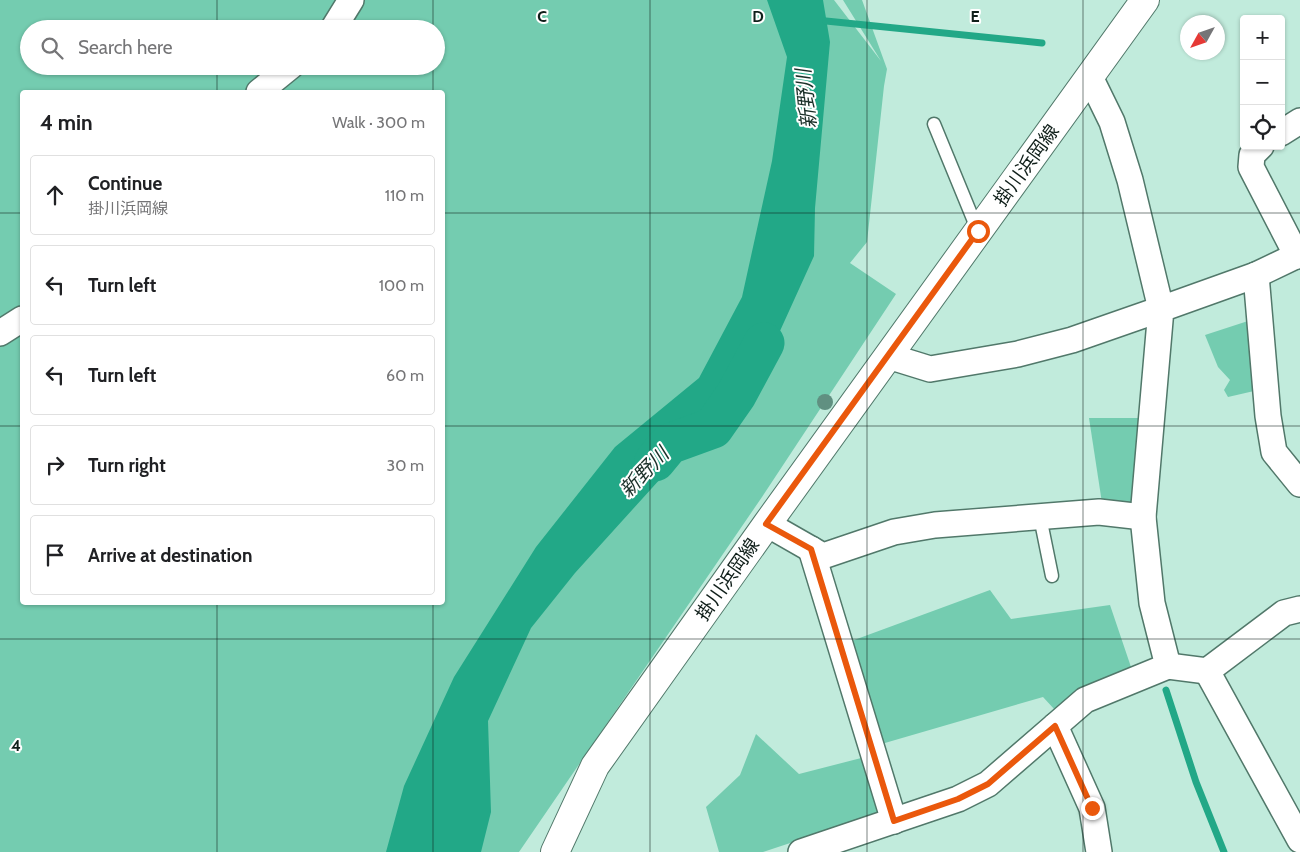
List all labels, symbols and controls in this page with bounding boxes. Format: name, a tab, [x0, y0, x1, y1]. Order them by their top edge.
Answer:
text: C	[537, 7, 547, 26]
text: D	[752, 7, 764, 26]
text: E	[970, 7, 980, 26]
north arrow	[1180, 15, 1225, 60]
map controls	[1240, 15, 1285, 150]
button: +	[1240, 15, 1285, 60]
search box	[20, 20, 445, 75]
icon: search	[38, 34, 66, 62]
text: Search here	[78, 36, 172, 59]
button: −	[1240, 60, 1285, 105]
water label: 新野川	[791, 66, 821, 130]
button: locate	[1240, 105, 1285, 150]
text: 4 min	[40, 110, 93, 135]
text: Walk · 300 m	[332, 113, 425, 132]
street label: 掛川浜岡線	[989, 120, 1064, 210]
text: Continue	[88, 172, 162, 195]
icon: ahead	[41, 181, 69, 209]
text: 110 m	[385, 186, 424, 205]
text: 掛川浜岡線	[88, 199, 168, 218]
route start	[967, 220, 990, 243]
icon: left	[41, 271, 69, 299]
text: Turn left	[88, 274, 156, 297]
text: 100 m	[379, 276, 424, 295]
icon: left	[41, 361, 69, 389]
text: Turn left	[88, 364, 156, 387]
text: 60 m	[386, 366, 424, 385]
water label: 新野川	[615, 441, 675, 502]
icon: right	[41, 451, 69, 479]
text: Turn right	[88, 454, 166, 477]
text: 30 m	[387, 456, 424, 475]
street label: 掛川浜岡線	[691, 534, 764, 625]
icon: arrive	[41, 541, 69, 569]
text: Arrive at destination	[88, 544, 252, 567]
text: 4	[11, 736, 21, 755]
route end	[1081, 797, 1104, 820]

